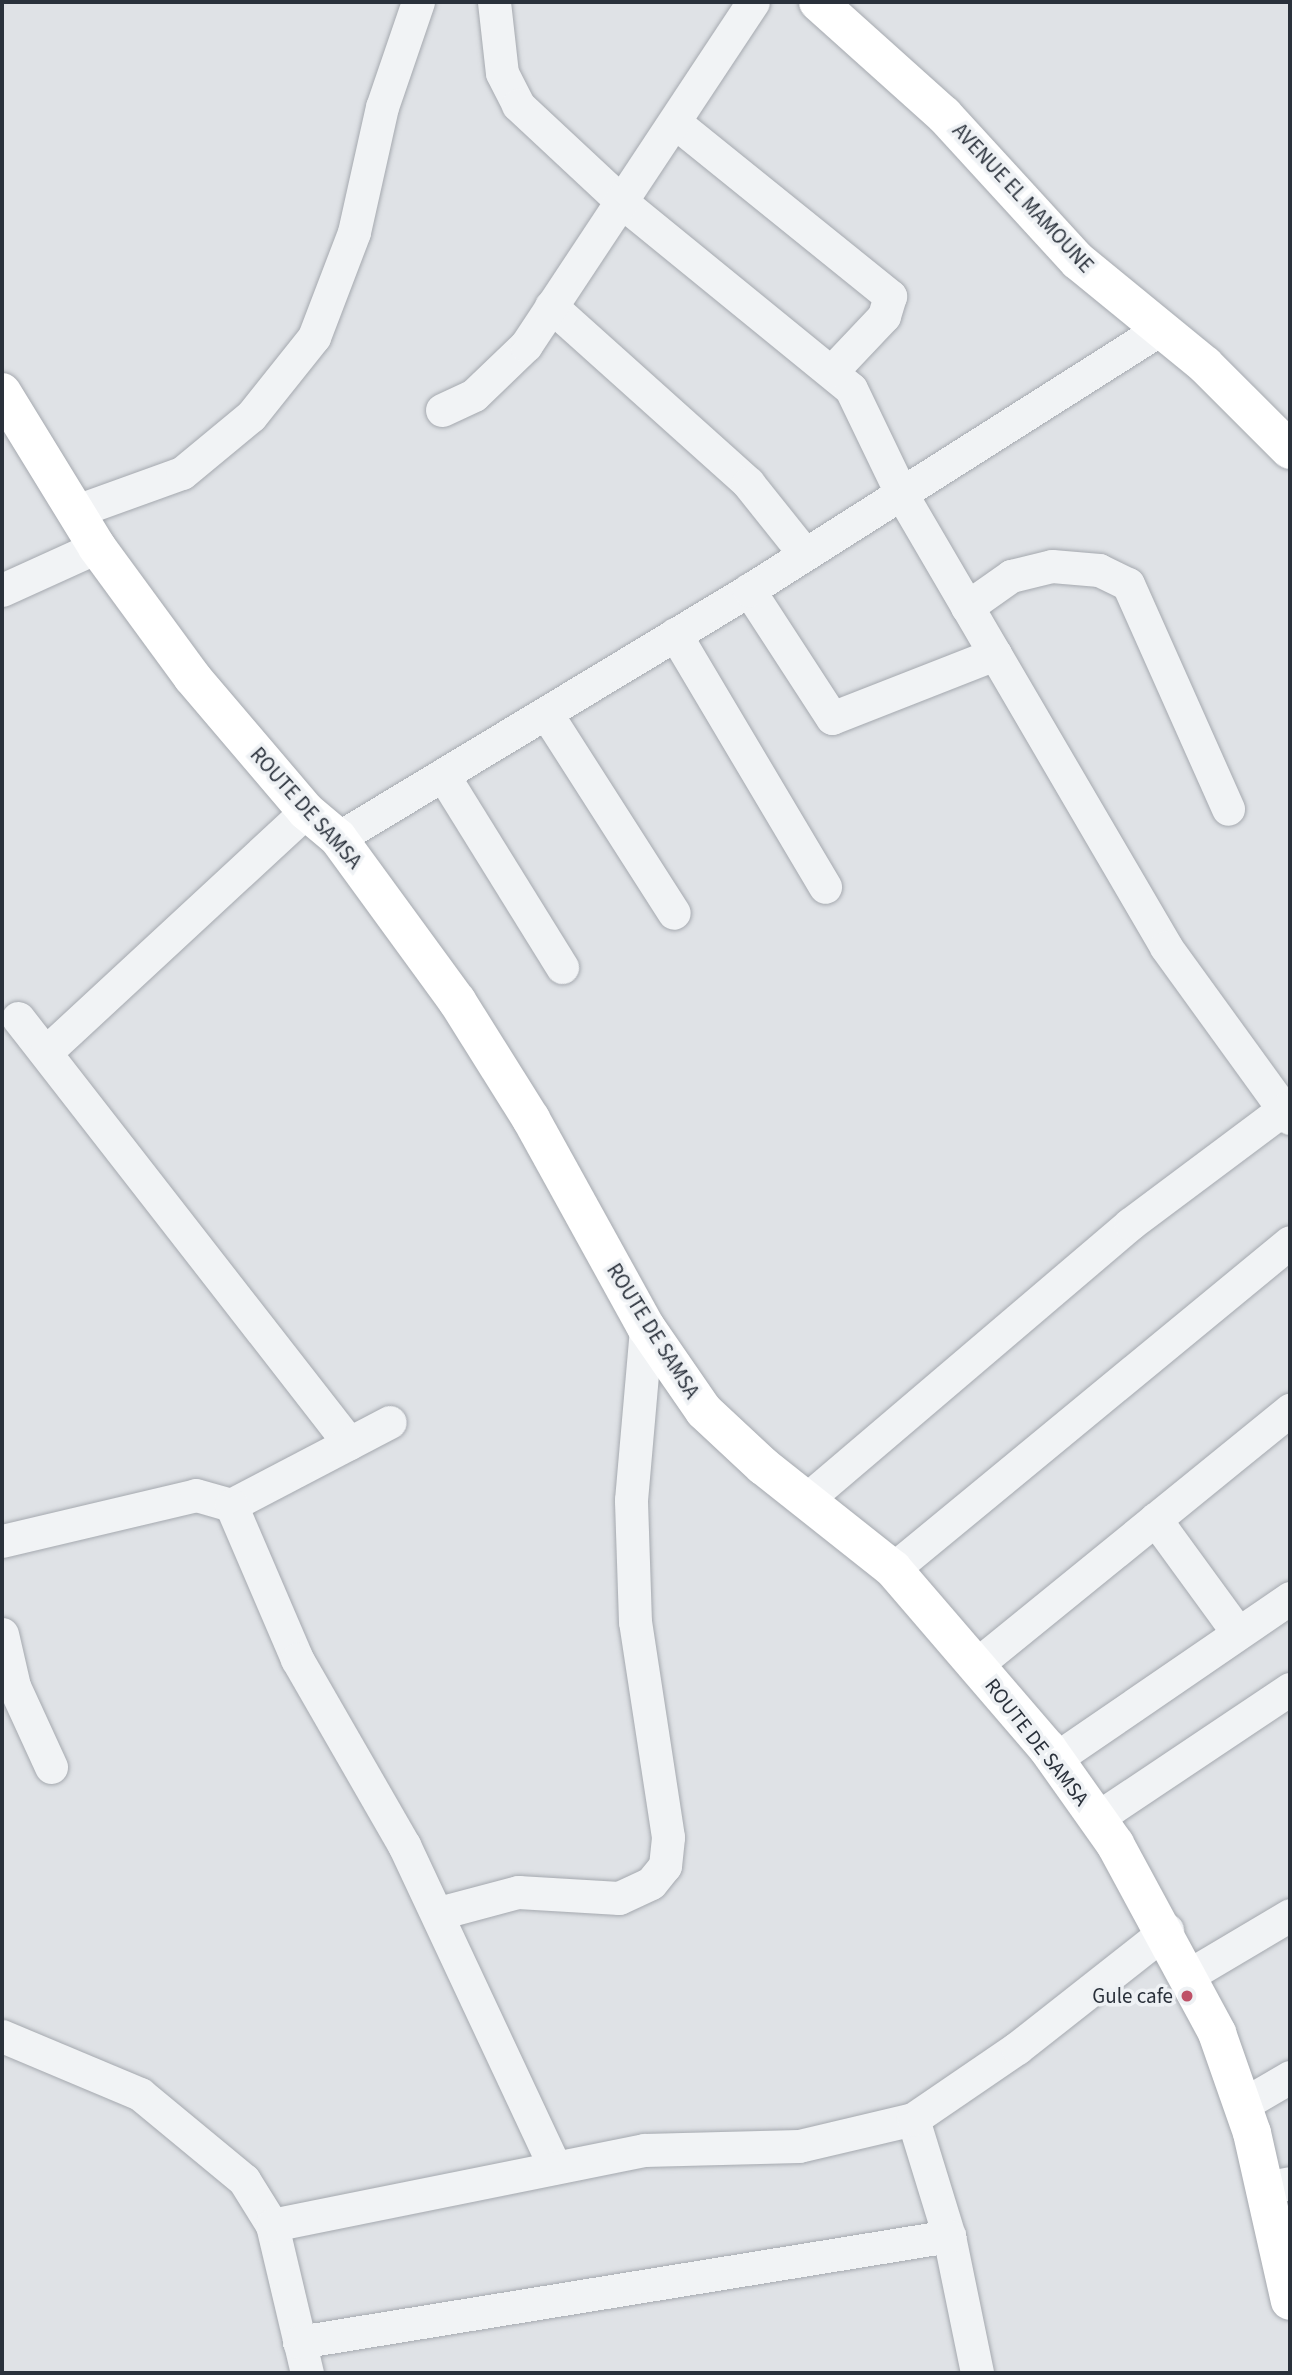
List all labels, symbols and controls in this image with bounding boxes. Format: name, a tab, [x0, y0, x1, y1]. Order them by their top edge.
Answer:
street label: AVENUE EL MAMOUNE	[947, 118, 1099, 278]
street label: ROUTE DE SAMSA	[245, 742, 367, 874]
street label: ROUTE DE SAMSA	[601, 1259, 705, 1403]
street label: ROUTE DE SAMSA	[979, 1673, 1095, 1811]
place label: Gule cafe	[1092, 1983, 1173, 2009]
marker: Gule cafe	[1179, 1988, 1195, 2004]

